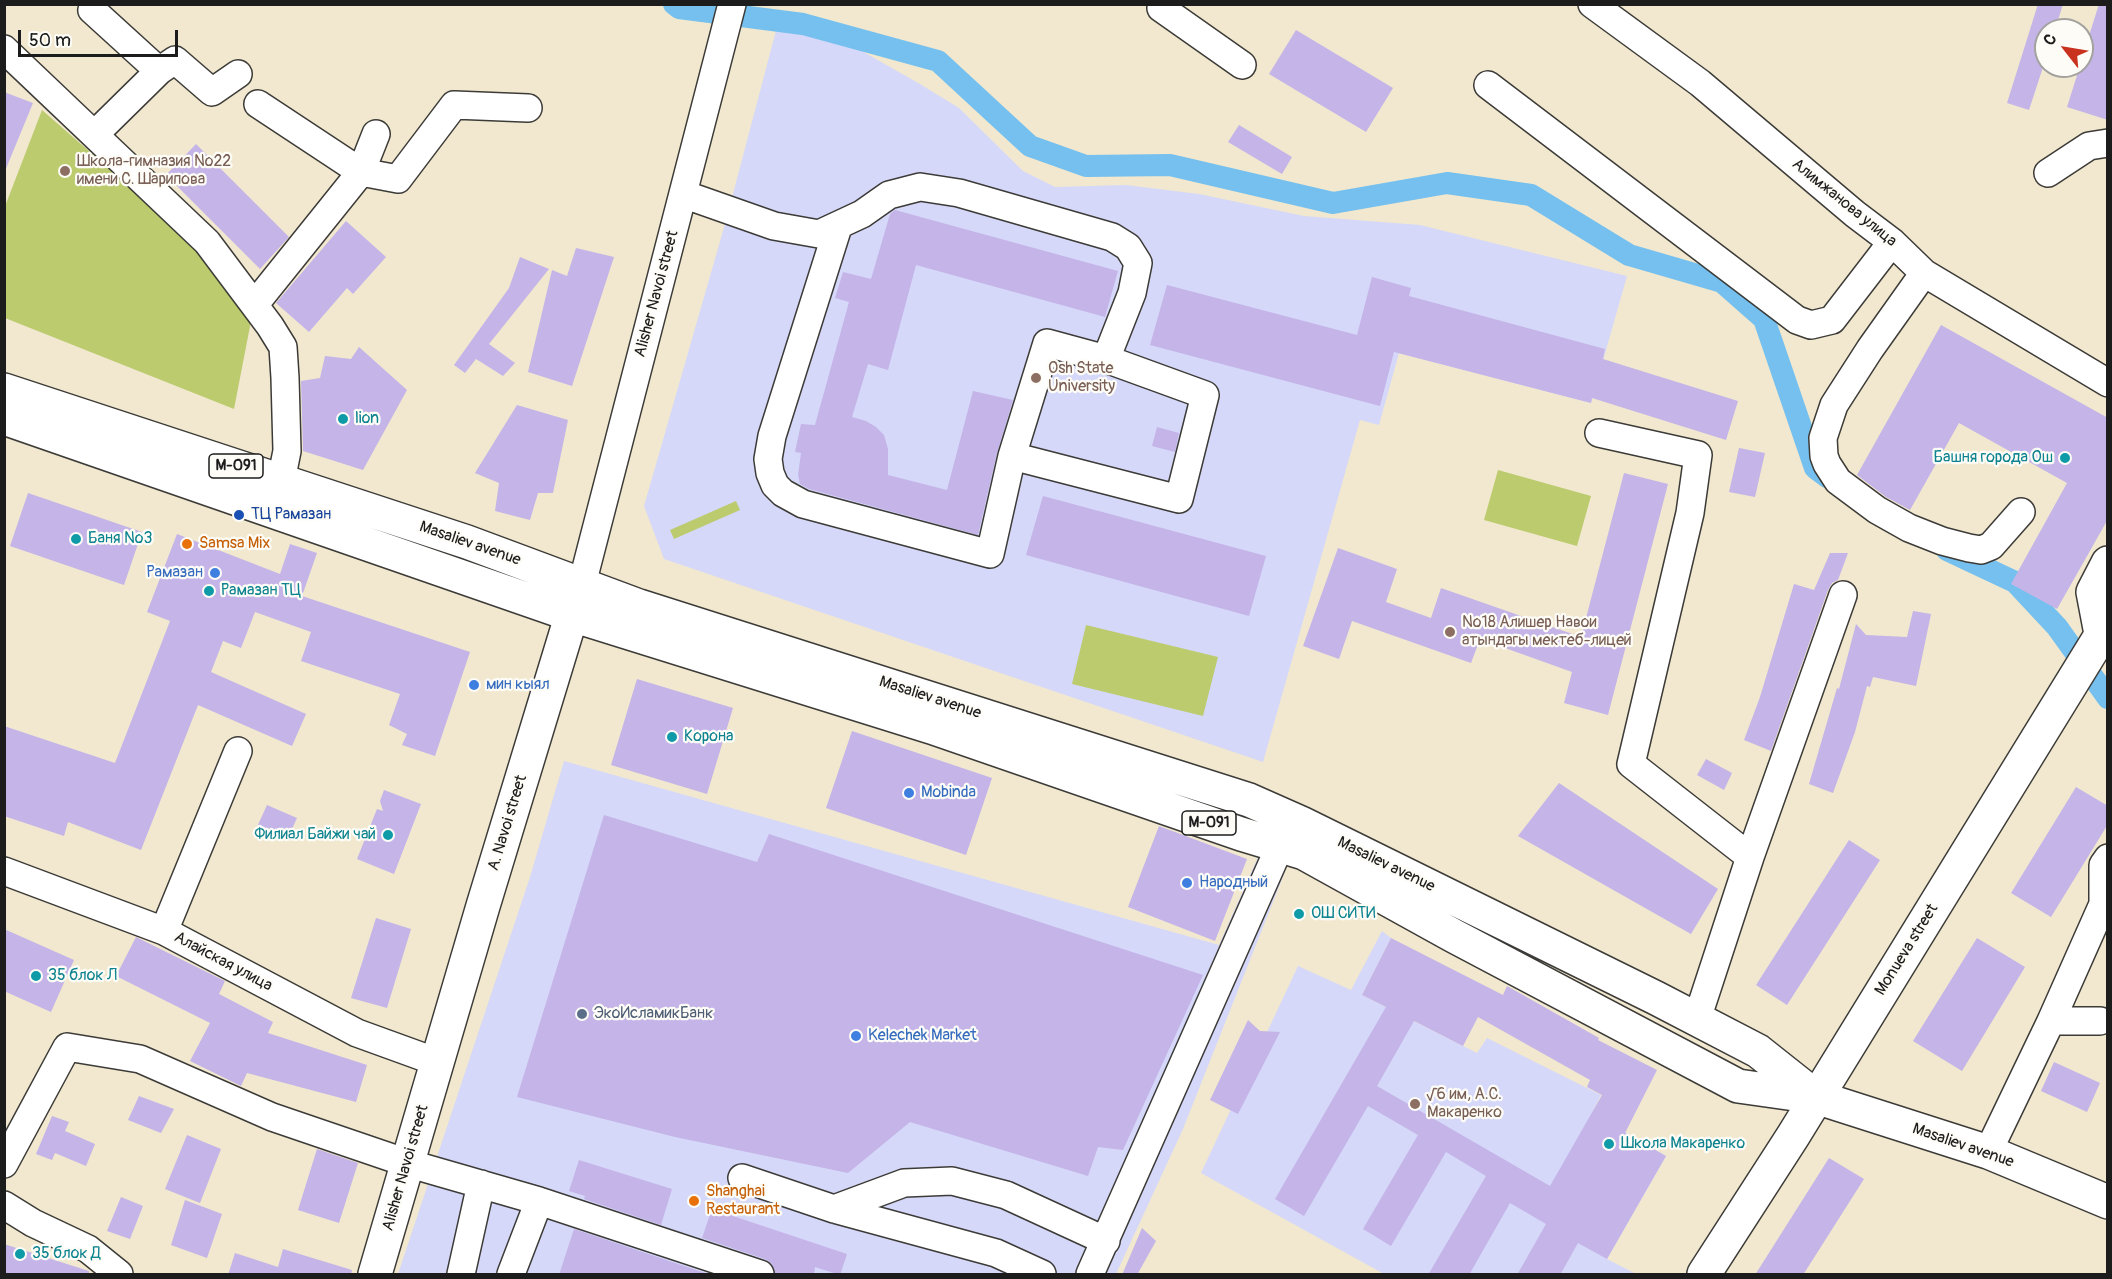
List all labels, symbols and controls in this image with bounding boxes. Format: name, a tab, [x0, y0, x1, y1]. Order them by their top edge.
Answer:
scale bar	[21, 18, 182, 56]
north arrow	[2034, 18, 2094, 78]
text: 50 m	[29, 29, 71, 52]
text: С	[2039, 30, 2061, 49]
place label: Школа-гимназия №22 имени С. Шарипова	[77, 152, 231, 190]
street label: Алимжанова улица	[1788, 155, 1900, 251]
marker: Школа-гимназия №22 имени С. Шарипова	[58, 164, 72, 178]
street label: Alisher Navoi street	[631, 229, 683, 359]
place label: Osh State University	[1048, 359, 1115, 397]
marker: Osh State University	[1029, 371, 1043, 385]
place label: lion	[355, 409, 379, 429]
marker: lion	[336, 412, 350, 426]
place label: Башня города Ош	[1933, 448, 2053, 468]
marker: Башня города Ош	[2058, 451, 2072, 465]
road number: М-091	[209, 454, 263, 478]
place label: ТЦ Рамазан	[251, 505, 331, 525]
marker: ТЦ Рамазан	[232, 508, 246, 522]
street label: Masaliev avenue	[417, 518, 523, 570]
place label: Баня №3	[88, 529, 152, 549]
marker: Баня №3	[69, 532, 83, 546]
place label: Samsa Mix	[199, 534, 270, 554]
marker: Samsa Mix	[180, 537, 194, 551]
place label: Рамазан	[146, 563, 203, 583]
marker: Рамазан	[208, 566, 222, 580]
place label: Рамазан ТЦ	[221, 581, 301, 601]
marker: Рамазан ТЦ	[202, 584, 216, 598]
place label: №18 Алишер Навои атындагы мектеб-лицей	[1462, 613, 1632, 651]
marker: №18 Алишер Навои атындагы мектеб-лицей	[1443, 625, 1457, 639]
street label: Masaliev avenue	[877, 672, 983, 724]
place label: мин кыял	[486, 675, 550, 695]
marker: мин кыял	[467, 678, 481, 692]
place label: Корона	[684, 727, 733, 747]
marker: Корона	[665, 730, 679, 744]
street label: A. Navoi street	[484, 773, 532, 873]
place label: Mobinda	[921, 783, 976, 803]
marker: Mobinda	[902, 786, 916, 800]
road number: М-091	[1182, 811, 1236, 835]
place label: Филиал Байжи чай	[255, 825, 376, 845]
marker: Филиал Байжи чай	[381, 828, 395, 842]
street label: Masaliev avenue	[1334, 833, 1438, 897]
place label: Народный	[1199, 873, 1268, 893]
marker: Народный	[1180, 876, 1194, 890]
street label: Monueva street	[1871, 901, 1943, 999]
place label: ОШ СИТИ	[1311, 904, 1376, 924]
marker: ОШ СИТИ	[1292, 907, 1306, 921]
street label: Алайская улица	[171, 928, 275, 996]
place label: 35 блок Л	[48, 966, 117, 986]
marker: 35 блок Л	[29, 969, 43, 983]
place label: ЭкоИсламикБанк	[594, 1004, 713, 1024]
marker: ЭкоИсламикБанк	[575, 1007, 589, 1021]
place label: Kelechek Market	[868, 1026, 977, 1046]
marker: Kelechek Market	[849, 1029, 863, 1043]
place label: √6 им, А.С. Макаренко	[1427, 1085, 1502, 1123]
marker: √6 им, А.С. Макаренко	[1408, 1097, 1422, 1111]
street label: Alisher Navoi street	[379, 1103, 433, 1233]
street label: Masaliev avenue	[1910, 1120, 2016, 1172]
place label: Школа Макаренко	[1621, 1134, 1745, 1154]
marker: Школа Макаренко	[1602, 1137, 1616, 1151]
place label: Shanghai Restaurant	[706, 1182, 780, 1220]
marker: Shanghai Restaurant	[687, 1194, 701, 1208]
place label: 35 блок Д	[32, 1244, 101, 1264]
marker: 35 блок Д	[13, 1247, 27, 1261]

